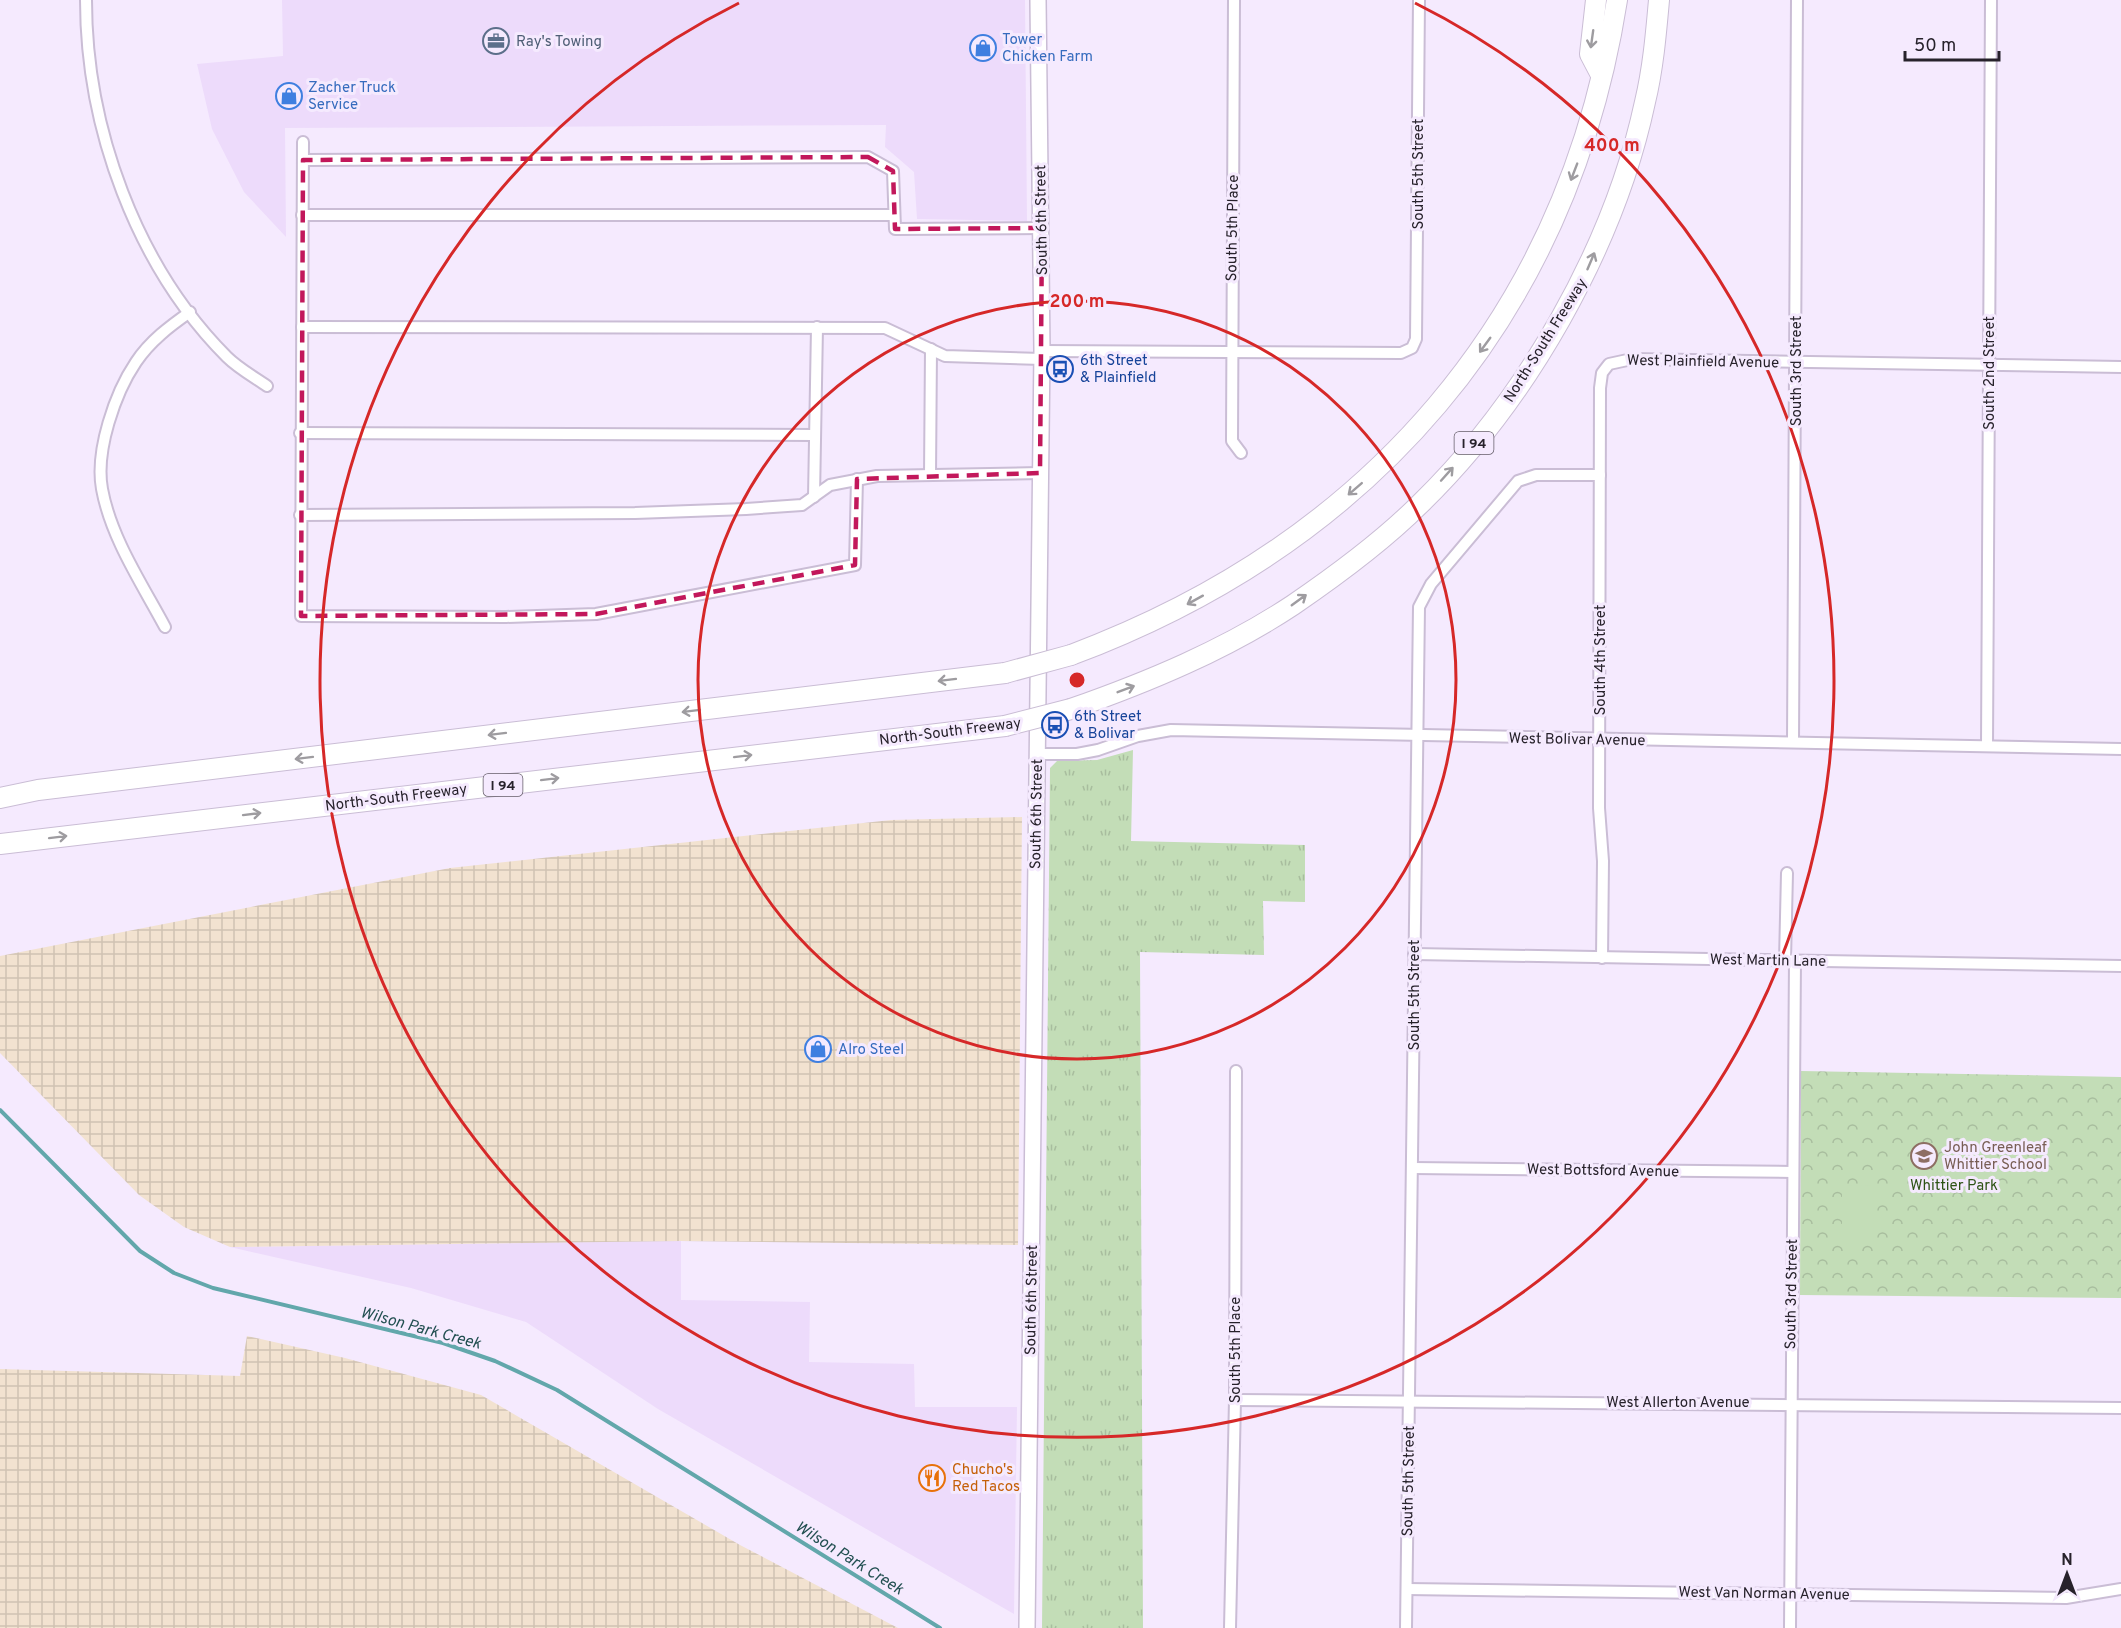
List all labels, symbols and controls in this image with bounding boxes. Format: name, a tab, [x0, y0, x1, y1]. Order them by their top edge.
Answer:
scale bar	[1905, 24, 2000, 62]
office icon: Ray's Towing	[481, 26, 511, 56]
one-way arrow	[1587, 28, 1598, 48]
place label: Tower Chicken Farm	[1002, 31, 1093, 67]
place label: Ray's Towing	[516, 33, 602, 52]
shop icon: Tower Chicken Farm	[968, 33, 998, 63]
text: 50 m	[1914, 35, 1956, 58]
place label: Zacher Truck Service	[308, 79, 396, 115]
shop icon: Zacher Truck Service	[274, 81, 304, 111]
street label: South 5th Street	[1410, 119, 1429, 229]
text: 400 m	[1584, 135, 1640, 158]
one-way arrow	[1567, 162, 1578, 180]
street label: South 6th Street	[1032, 165, 1053, 275]
street label: South 5th Place	[1223, 175, 1244, 282]
one-way arrow	[1586, 253, 1598, 271]
street label: North-South Freeway	[1500, 275, 1592, 406]
text: 200 m	[1049, 291, 1105, 314]
street label: South 3rd Street	[1788, 316, 1807, 426]
street label: South 2nd Street	[1981, 316, 2000, 430]
one-way arrow	[1479, 336, 1491, 352]
place label: 6th Street & Plainfield	[1080, 352, 1156, 388]
street label: West Plainfield Avenue	[1627, 352, 1779, 373]
bus stop icon: 6th Street & Plainfield	[1045, 354, 1075, 384]
road number: I 94	[1454, 432, 1494, 454]
one-way arrow	[1440, 467, 1454, 482]
one-way arrow	[1348, 482, 1363, 496]
one-way arrow	[1187, 594, 1204, 606]
one-way arrow	[1291, 594, 1307, 607]
street label: South 4th Street	[1592, 605, 1611, 715]
centre of rings	[1067, 670, 1087, 690]
one-way arrow	[937, 674, 957, 685]
one-way arrow	[1117, 683, 1135, 694]
one-way arrow	[681, 705, 701, 716]
place label: 6th Street & Bolivar	[1074, 708, 1142, 744]
bus stop icon: 6th Street & Bolivar	[1040, 710, 1070, 740]
street label: North-South Freeway	[878, 714, 1022, 751]
one-way arrow	[488, 729, 508, 740]
street label: West Bolivar Avenue	[1508, 730, 1646, 751]
one-way arrow	[733, 751, 753, 762]
one-way arrow	[294, 753, 314, 764]
street label: South 6th Street	[1027, 759, 1048, 869]
one-way arrow	[539, 773, 559, 784]
road number: I 94	[484, 774, 522, 796]
street label: North-South Freeway	[324, 780, 468, 817]
one-way arrow	[241, 809, 261, 820]
one-way arrow	[48, 831, 68, 842]
street label: South 5th Street	[1406, 940, 1425, 1050]
street label: West Martin Lane	[1710, 951, 1826, 972]
shop icon: Alro Steel	[803, 1034, 833, 1064]
place label: Alro Steel	[838, 1041, 904, 1060]
place label: John Greenleaf Whittier School	[1944, 1139, 2047, 1175]
school or university icon: John Greenleaf Whittier School	[1909, 1141, 1939, 1171]
street label: West Bottsford Avenue	[1527, 1161, 1679, 1182]
park label: Whittier Park	[1910, 1177, 1998, 1196]
street label: South 3rd Street	[1782, 1239, 1803, 1349]
street label: South 6th Street	[1022, 1245, 1043, 1355]
street label: South 5th Place	[1227, 1297, 1246, 1403]
water label: Wilson Park Creek	[358, 1303, 484, 1355]
street label: West Allerton Avenue	[1606, 1394, 1750, 1413]
street label: South 5th Street	[1399, 1425, 1420, 1537]
place label: Chucho's Red Tacos	[952, 1461, 1020, 1497]
restaurant icon: Chucho's Red Tacos	[917, 1463, 947, 1493]
water label: Wilson Park Creek	[791, 1517, 908, 1601]
north arrow	[2037, 1544, 2097, 1604]
text: N	[2061, 1551, 2073, 1571]
street label: West Van Norman Avenue	[1678, 1584, 1850, 1605]

